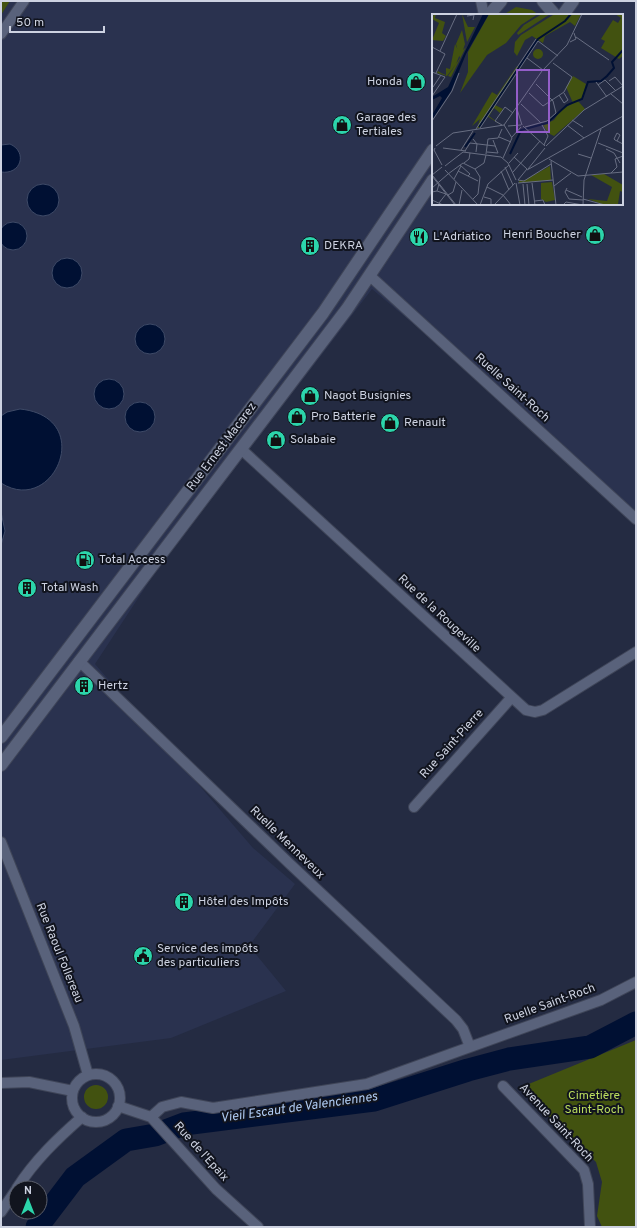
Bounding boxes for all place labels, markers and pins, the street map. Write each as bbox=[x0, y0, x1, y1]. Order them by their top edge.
shop icon: Honda bbox=[405, 71, 427, 93]
place label: Honda bbox=[367, 74, 402, 90]
place label: Garage des Tertiales bbox=[356, 110, 416, 140]
shop icon: Garage des Tertiales bbox=[331, 114, 353, 136]
shop icon: Henri Boucher bbox=[584, 224, 606, 246]
restaurant icon: L'Adriatico bbox=[408, 226, 430, 248]
place label: Henri Boucher bbox=[503, 227, 581, 243]
place label: L'Adriatico bbox=[433, 229, 491, 245]
building icon: DEKRA bbox=[299, 235, 321, 257]
place label: DEKRA bbox=[324, 238, 363, 254]
shop icon: Nagot Busignies bbox=[299, 385, 321, 407]
place label: Nagot Busignies bbox=[324, 388, 411, 404]
shop icon: Pro Batterie bbox=[286, 406, 308, 428]
place label: Pro Batterie bbox=[311, 409, 376, 425]
shop icon: Renault bbox=[379, 412, 401, 434]
place label: Renault bbox=[404, 415, 446, 431]
shop icon: Solabaie bbox=[265, 429, 287, 451]
place label: Solabaie bbox=[290, 432, 336, 448]
fuel station icon: Total Access bbox=[74, 549, 96, 571]
place label: Total Access bbox=[99, 552, 166, 568]
building icon: Total Wash bbox=[16, 577, 38, 599]
place label: Total Wash bbox=[41, 580, 98, 596]
building icon: Hertz bbox=[73, 675, 95, 697]
place label: Hertz bbox=[98, 678, 128, 694]
building icon: Hôtel des Impôts bbox=[173, 891, 195, 913]
place label: Hôtel des Impôts bbox=[198, 894, 289, 910]
place label: Service des impôts des particuliers bbox=[157, 941, 258, 971]
public building icon: Service des impôts des particuliers bbox=[132, 945, 154, 967]

